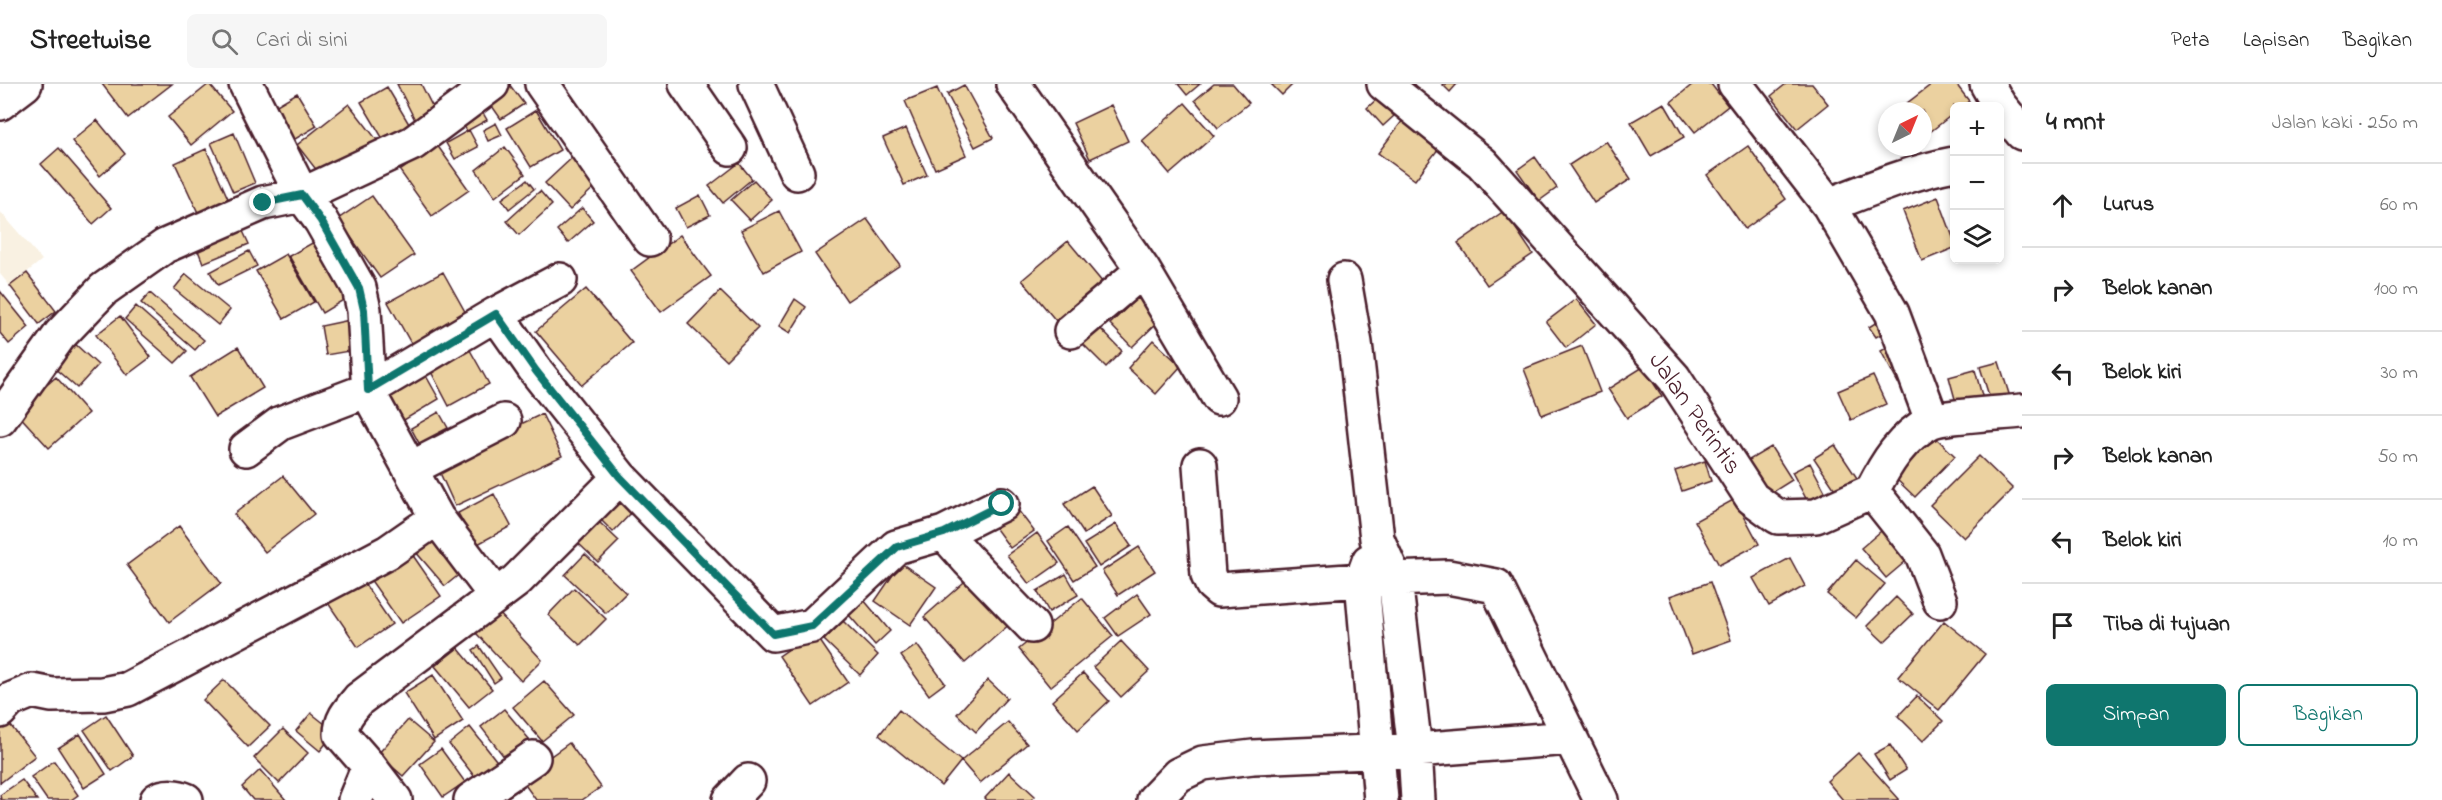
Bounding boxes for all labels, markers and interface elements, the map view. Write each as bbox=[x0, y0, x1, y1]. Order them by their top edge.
search box bbox=[187, 14, 607, 68]
text: Streetwise bbox=[30, 21, 151, 62]
icon: search bbox=[208, 25, 241, 58]
text: Cari di sini bbox=[256, 25, 348, 57]
text: Peta bbox=[2171, 26, 2210, 56]
text: Lapisan bbox=[2243, 26, 2309, 56]
text: Bagikan bbox=[2342, 26, 2412, 56]
north arrow bbox=[1878, 102, 1932, 156]
map controls bbox=[1950, 102, 2004, 264]
button: + bbox=[1950, 102, 2004, 156]
text: 4 mnt bbox=[2046, 104, 2105, 142]
text: Jalan kaki · 250 m bbox=[2272, 109, 2418, 138]
button: − bbox=[1950, 156, 2004, 210]
route end bbox=[249, 189, 275, 215]
icon: ahead bbox=[2046, 189, 2079, 222]
text: Lurus bbox=[2103, 189, 2154, 221]
text: 60 m bbox=[2380, 191, 2418, 220]
button: layers bbox=[1950, 210, 2004, 264]
icon: right bbox=[2046, 273, 2079, 306]
text: Belok kanan bbox=[2103, 273, 2212, 305]
text: 100 m bbox=[2374, 275, 2418, 304]
street label: Jalan Perintis bbox=[1638, 345, 1750, 483]
icon: left bbox=[2046, 357, 2079, 390]
text: Belok kiri bbox=[2103, 357, 2182, 389]
text: 30 m bbox=[2381, 359, 2418, 388]
icon: right bbox=[2046, 441, 2079, 474]
text: Belok kanan bbox=[2103, 441, 2212, 473]
text: 50 m bbox=[2377, 443, 2418, 472]
route start bbox=[988, 490, 1014, 516]
icon: left bbox=[2046, 525, 2079, 558]
text: Belok kiri bbox=[2103, 525, 2182, 557]
text: 10 m bbox=[2382, 527, 2418, 556]
icon: arrive bbox=[2046, 609, 2079, 642]
text: Tiba di tujuan bbox=[2103, 609, 2230, 641]
button: Simpan bbox=[2046, 684, 2226, 746]
button: Bagikan bbox=[2238, 684, 2418, 746]

